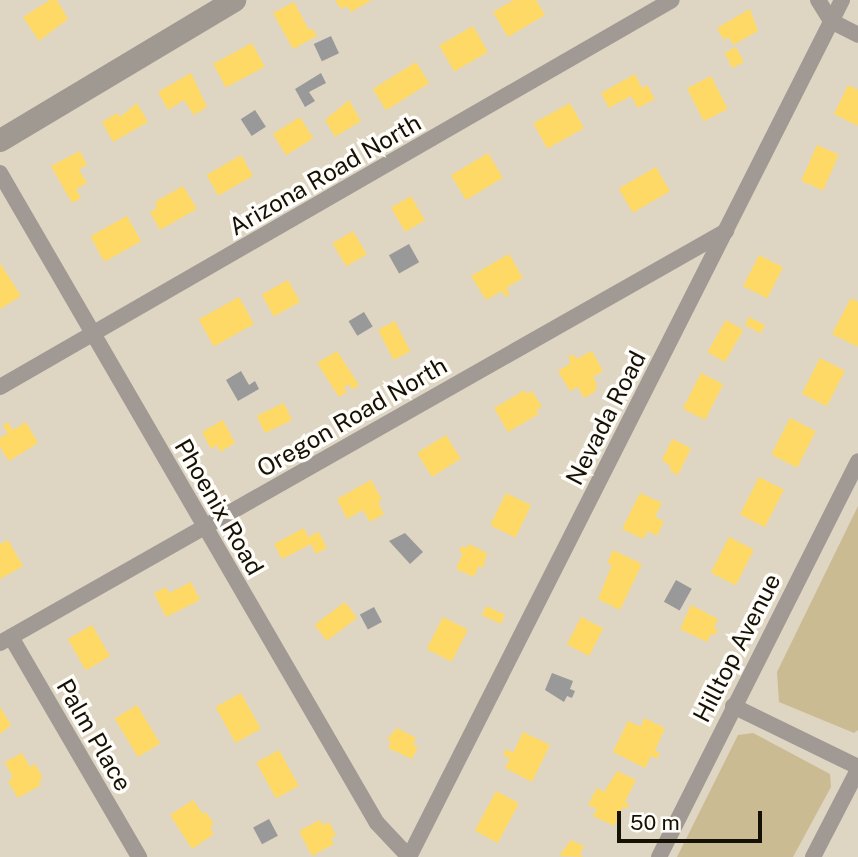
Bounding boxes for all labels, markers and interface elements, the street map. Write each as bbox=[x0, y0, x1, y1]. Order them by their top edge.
street label: Arizona Road North bbox=[224, 108, 426, 242]
street label: Nevada Road bbox=[560, 346, 652, 490]
street label: Oregon Road North bbox=[252, 351, 452, 483]
street label: Phoenix Road bbox=[168, 434, 270, 580]
street label: Hilltop Avenue bbox=[687, 569, 787, 727]
street label: Palm Place bbox=[50, 674, 138, 796]
scale bar bbox=[620, 798, 765, 842]
text: 50 m bbox=[630, 810, 680, 835]

